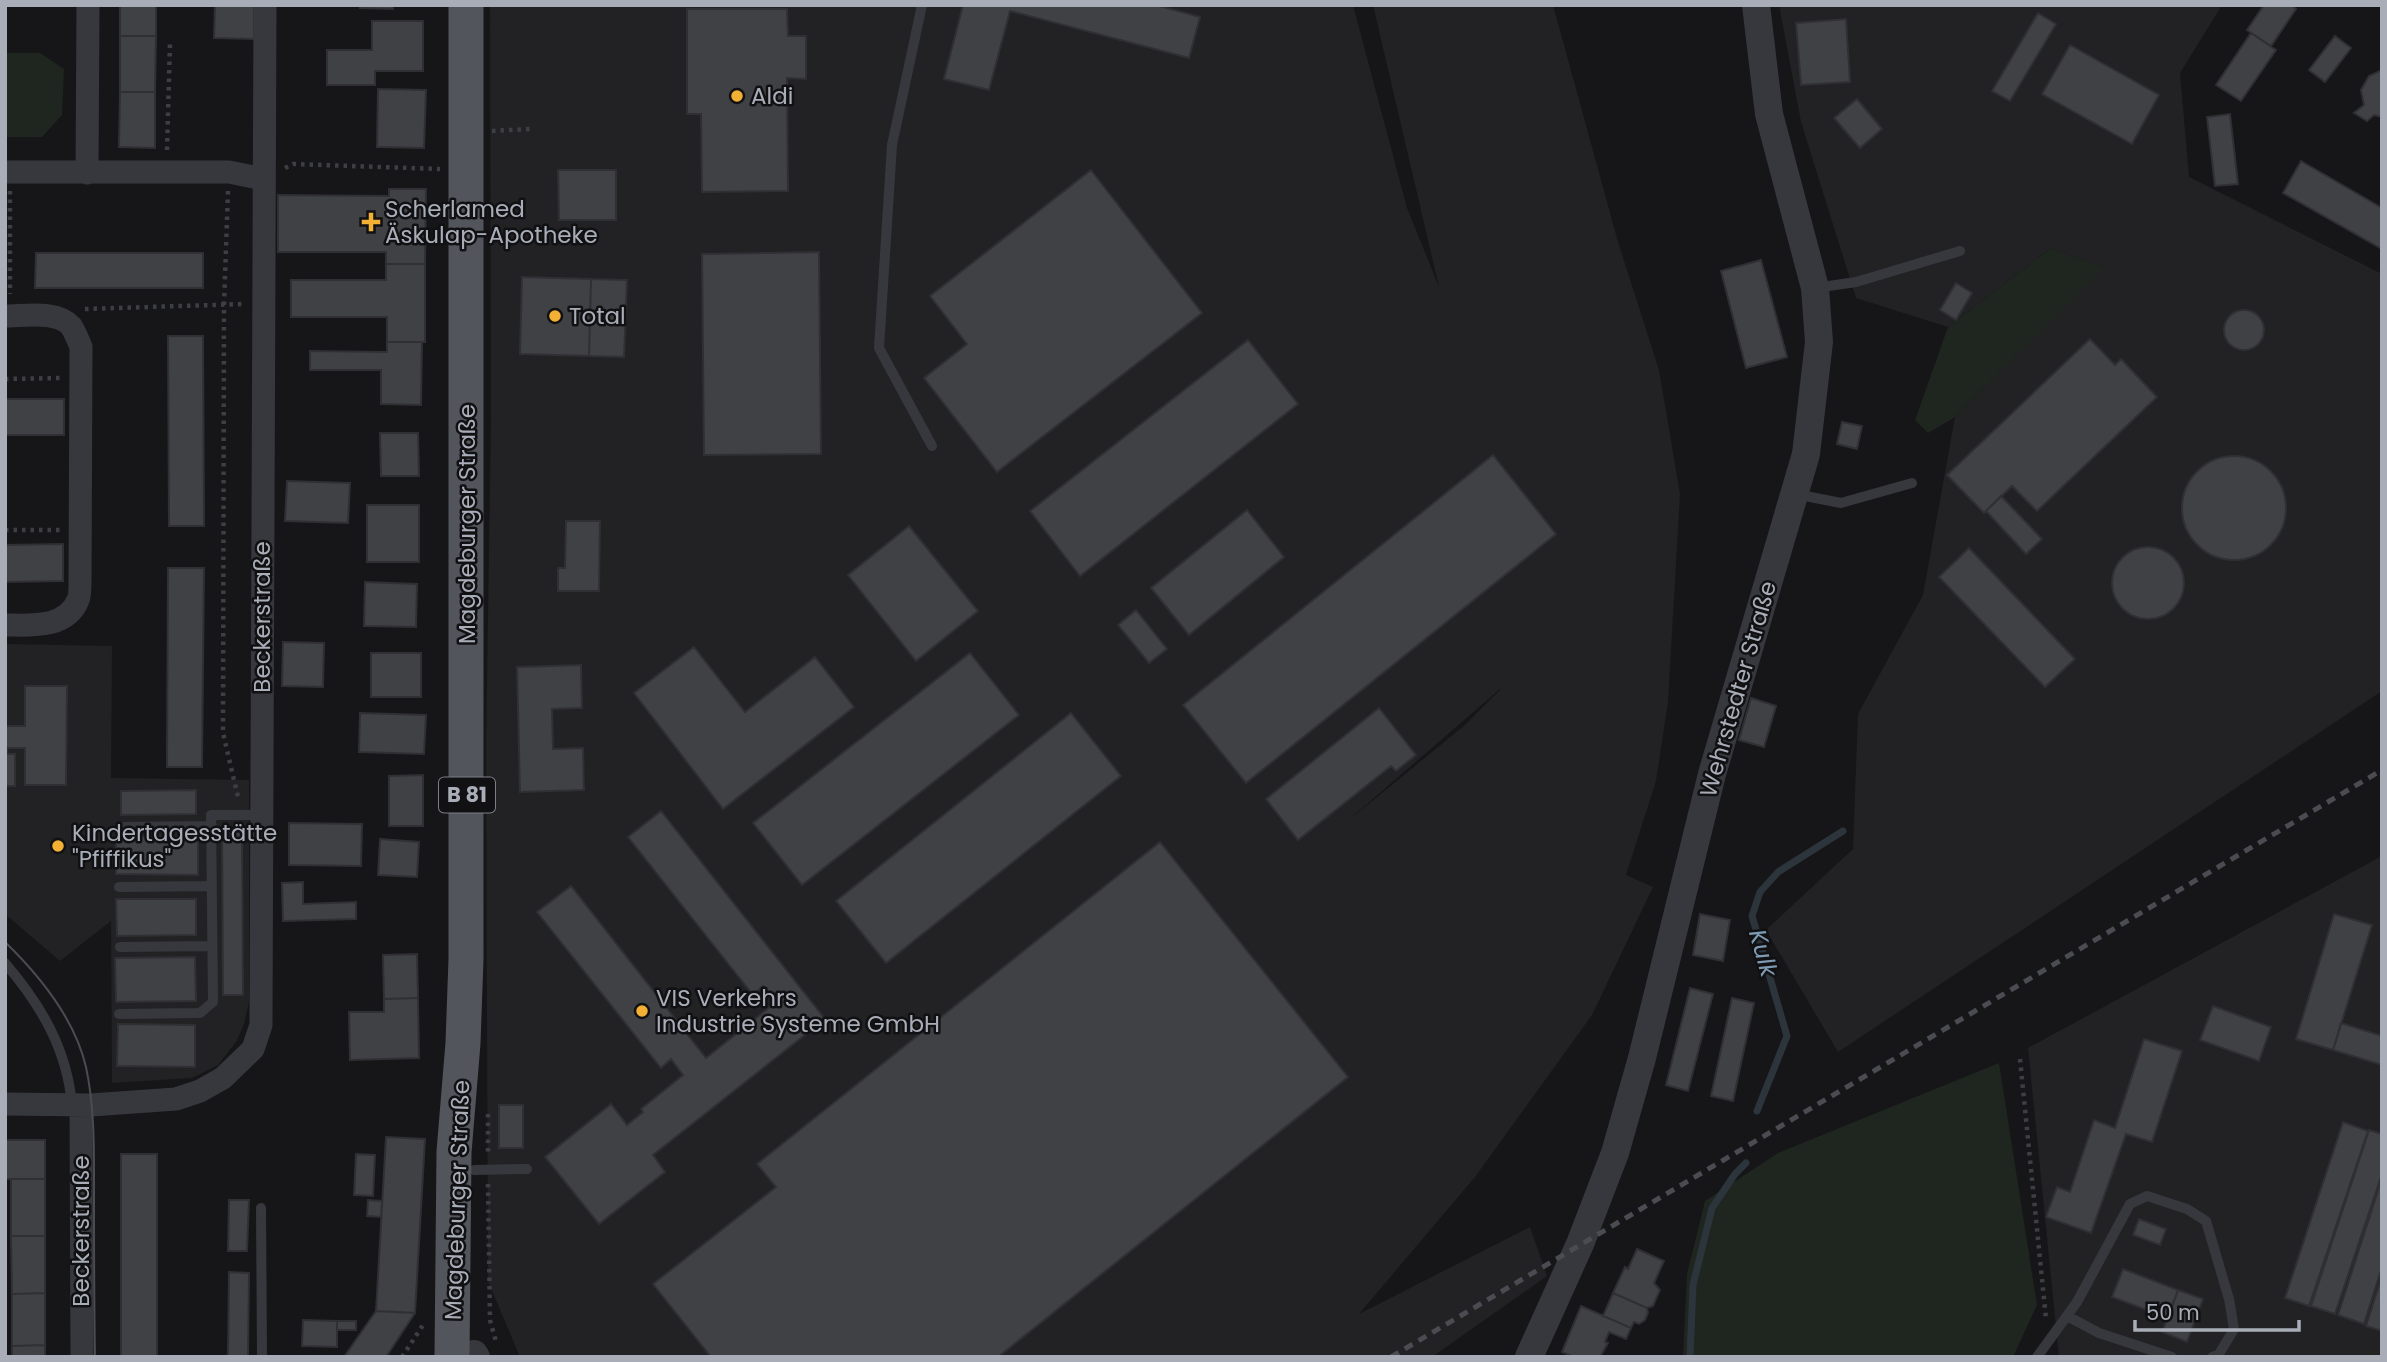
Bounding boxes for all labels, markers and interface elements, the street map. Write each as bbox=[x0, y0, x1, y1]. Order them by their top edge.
place label: Aldi bbox=[751, 80, 793, 112]
marker: Aldi bbox=[729, 88, 745, 104]
place label: Scherlamed Äskulap-Apotheke bbox=[385, 193, 598, 251]
marker: Scherlamed Äskulap-Apotheke bbox=[363, 214, 379, 230]
place label: Total bbox=[569, 300, 626, 332]
marker: Total bbox=[547, 308, 563, 324]
street label: Magdeburger Straße bbox=[451, 404, 483, 644]
street label: Beckerstraße bbox=[246, 541, 278, 693]
street label: Wehrstedter Straße bbox=[1692, 577, 1784, 801]
road number: B 81 bbox=[439, 778, 495, 812]
place label: Kindertagesstätte "Pfiffikus" bbox=[72, 817, 277, 875]
marker: Kindertagesstätte "Pfiffikus" bbox=[50, 838, 66, 854]
water label: Kulk bbox=[1741, 925, 1786, 982]
place label: VIS Verkehrs Industrie Systeme GmbH bbox=[656, 982, 940, 1040]
marker: VIS Verkehrs Industrie Systeme GmbH bbox=[634, 1003, 650, 1019]
street label: Magdeburger Straße bbox=[437, 1080, 477, 1320]
street label: Beckerstraße bbox=[65, 1155, 97, 1307]
scale bar bbox=[2135, 1288, 2300, 1332]
text: 50 m bbox=[2146, 1298, 2200, 1327]

